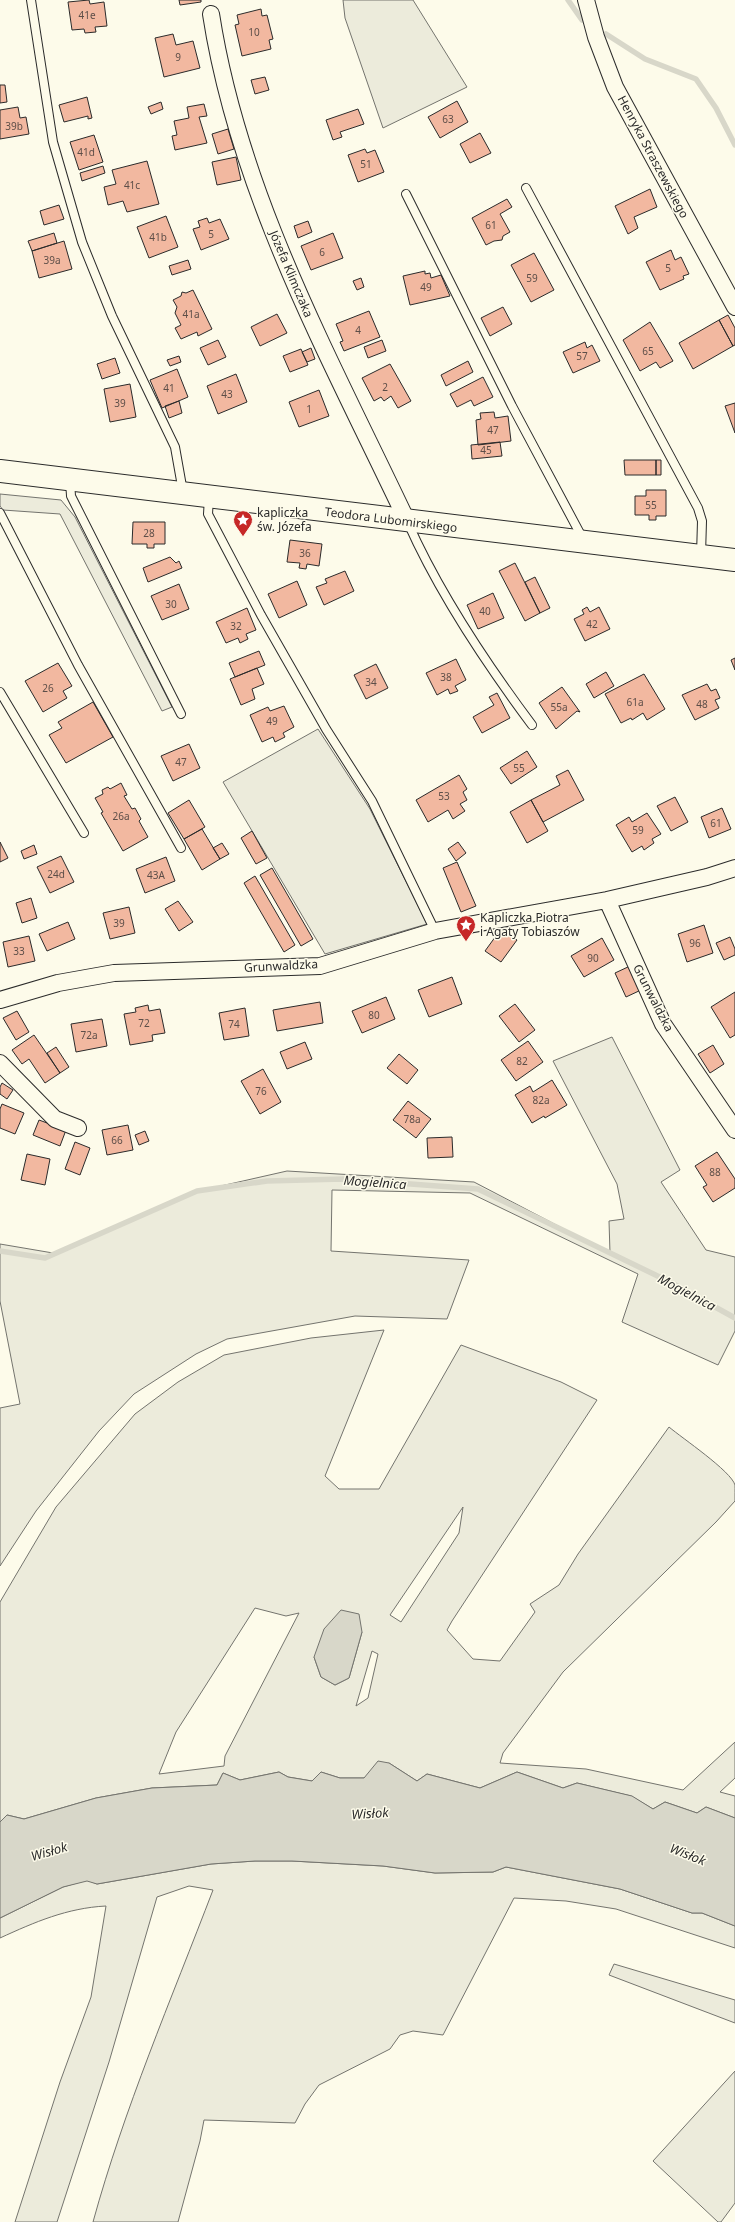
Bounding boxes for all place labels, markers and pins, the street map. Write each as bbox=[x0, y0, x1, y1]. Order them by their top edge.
place label: kapliczka św. Józefa bbox=[257, 504, 312, 535]
place icon: kapliczka św. Józefa bbox=[232, 509, 254, 537]
place label: Kapliczka Piotra i Agaty Tobiaszów bbox=[480, 909, 580, 940]
place icon: Kapliczka Piotra i Agaty Tobiaszów bbox=[455, 914, 477, 942]

